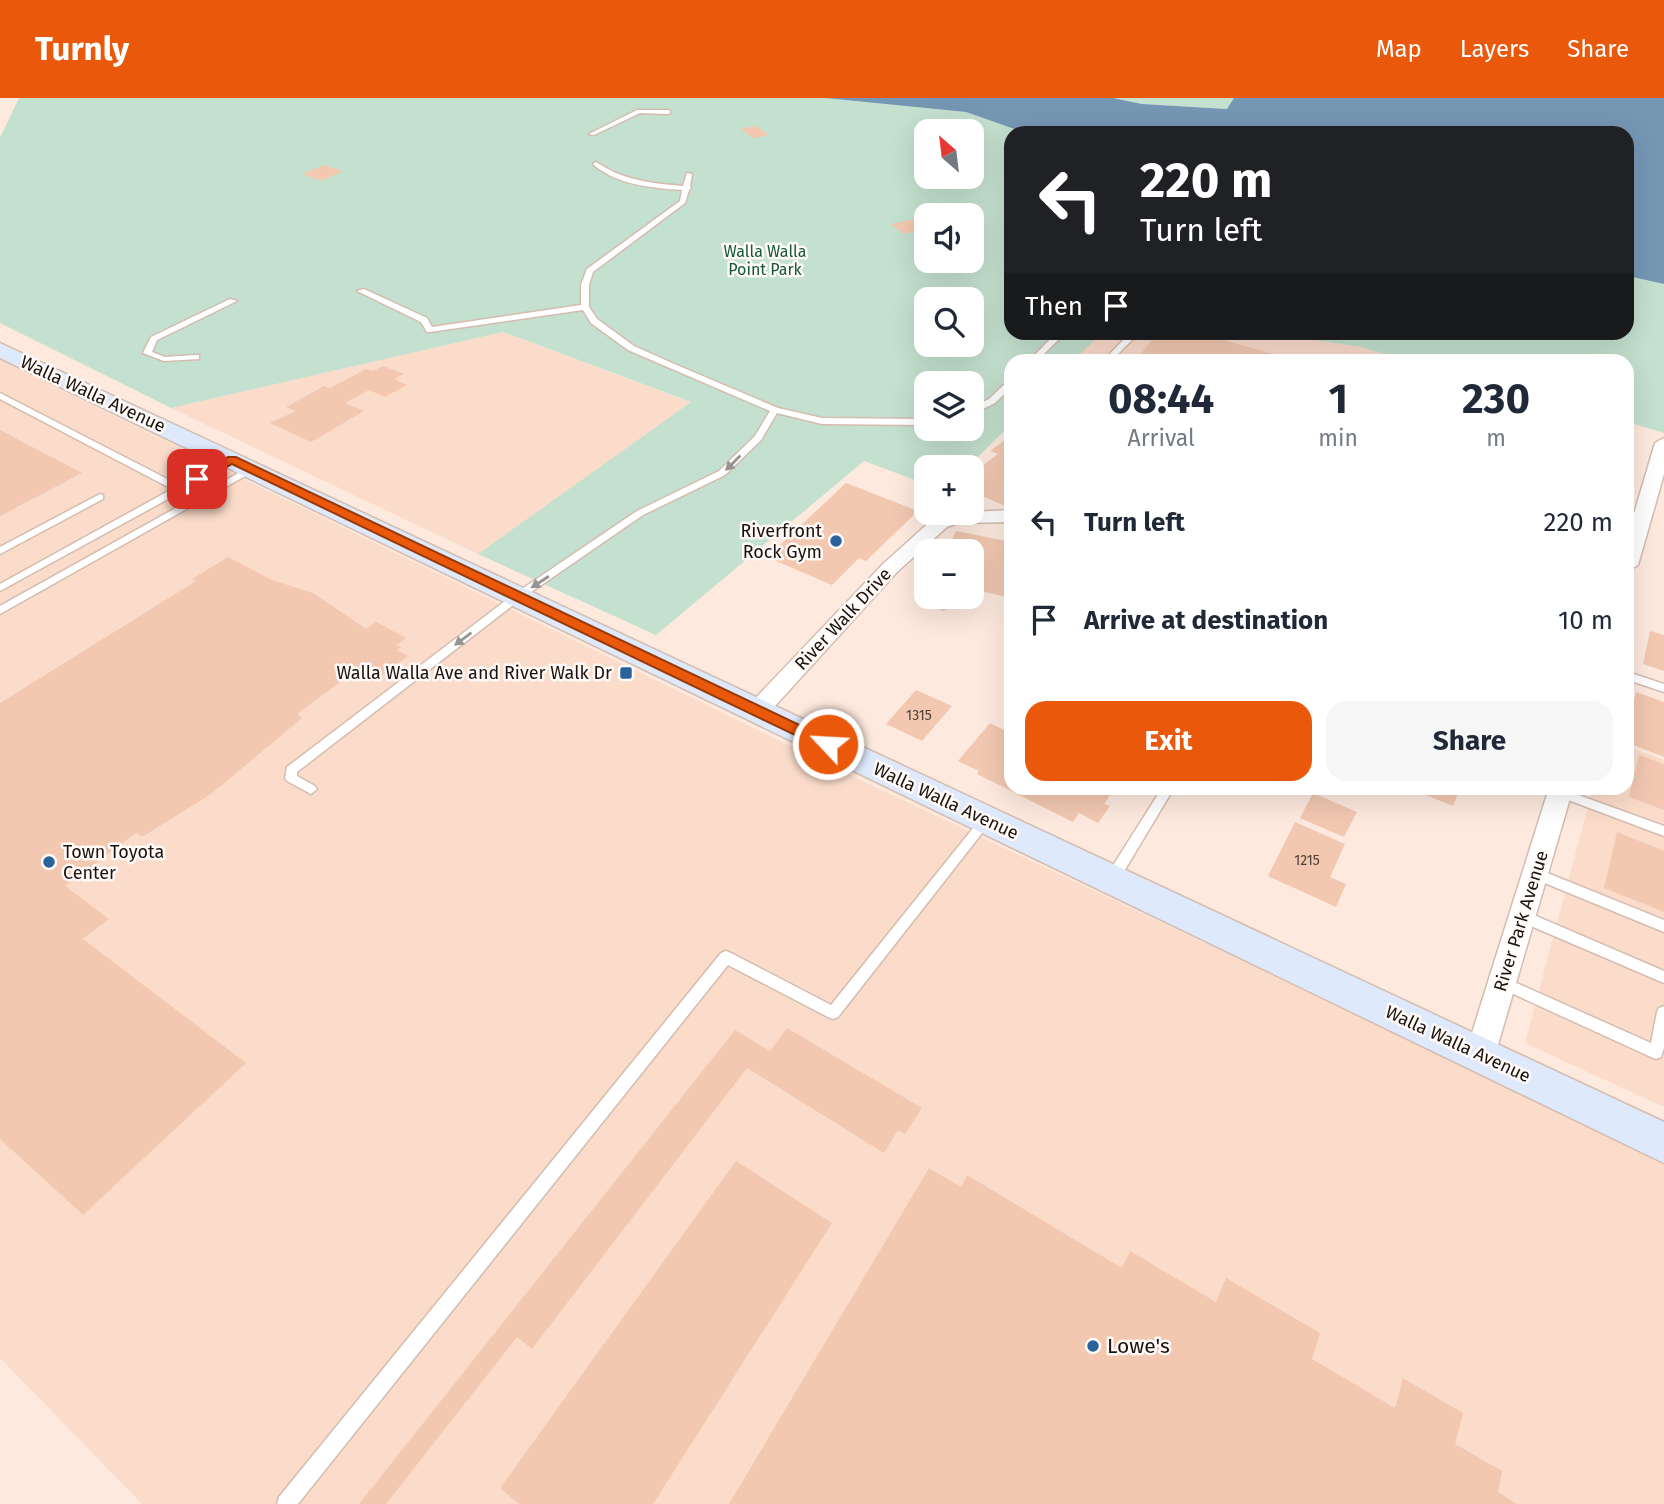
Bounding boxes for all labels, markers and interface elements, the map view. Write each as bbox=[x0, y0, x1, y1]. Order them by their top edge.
text: Turnly bbox=[35, 29, 129, 69]
text: Map bbox=[1376, 35, 1422, 63]
text: Layers bbox=[1460, 35, 1529, 63]
text: Share bbox=[1567, 35, 1629, 63]
north arrow bbox=[914, 119, 984, 189]
map controls bbox=[914, 119, 984, 609]
text: 220 m bbox=[1140, 151, 1272, 210]
icon: left bbox=[1025, 154, 1116, 245]
button: sound bbox=[914, 203, 984, 273]
text: Turn left bbox=[1140, 211, 1262, 249]
park label: Walla Walla Point Park bbox=[724, 242, 806, 279]
button: search bbox=[914, 287, 984, 357]
icon: arrive bbox=[1097, 287, 1135, 325]
text: Then bbox=[1025, 291, 1083, 322]
street label: Walla Walla Avenue bbox=[17, 351, 169, 437]
button: layers bbox=[914, 371, 984, 441]
text: 08:44 bbox=[1108, 374, 1214, 424]
text: 1 bbox=[1328, 374, 1348, 424]
text: 230 bbox=[1462, 374, 1530, 424]
text: Arrival bbox=[1127, 424, 1195, 452]
text: min bbox=[1318, 424, 1358, 452]
text: m bbox=[1486, 424, 1506, 452]
pin bbox=[167, 449, 227, 509]
one-way arrow bbox=[724, 454, 741, 471]
button: + bbox=[914, 455, 984, 525]
icon: arrive bbox=[178, 460, 216, 498]
icon: left bbox=[1025, 503, 1063, 541]
text: Turn left bbox=[1084, 507, 1185, 538]
text: 220 m bbox=[1544, 507, 1613, 538]
place label: Riverfront Rock Gym bbox=[740, 520, 822, 563]
marker: Riverfront Rock Gym bbox=[828, 533, 844, 549]
button: − bbox=[914, 539, 984, 609]
street label: River Walk Drive bbox=[790, 563, 896, 675]
one-way arrow bbox=[531, 575, 549, 589]
icon: arrive bbox=[1025, 601, 1063, 639]
text: Arrive at destination bbox=[1084, 605, 1328, 636]
text: 10 m bbox=[1558, 605, 1613, 636]
one-way arrow bbox=[454, 631, 472, 646]
place label: Walla Walla Ave and River Walk Dr bbox=[337, 662, 612, 684]
marker: Walla Walla Ave and River Walk Dr bbox=[618, 665, 634, 681]
button: Exit bbox=[1025, 701, 1312, 781]
button: Share bbox=[1326, 701, 1613, 781]
position arrow bbox=[791, 707, 865, 781]
house number: 1315 bbox=[906, 707, 932, 724]
street label: Walla Walla Avenue bbox=[870, 758, 1022, 844]
place label: Town Toyota Center bbox=[63, 841, 164, 884]
street label: River Park Avenue bbox=[1489, 848, 1553, 994]
house number: 1215 bbox=[1294, 852, 1320, 869]
marker: Town Toyota Center bbox=[41, 854, 57, 870]
street label: Walla Walla Avenue bbox=[1382, 1001, 1534, 1087]
place label: Lowe's bbox=[1107, 1333, 1170, 1359]
marker: Lowe's bbox=[1085, 1338, 1101, 1354]

